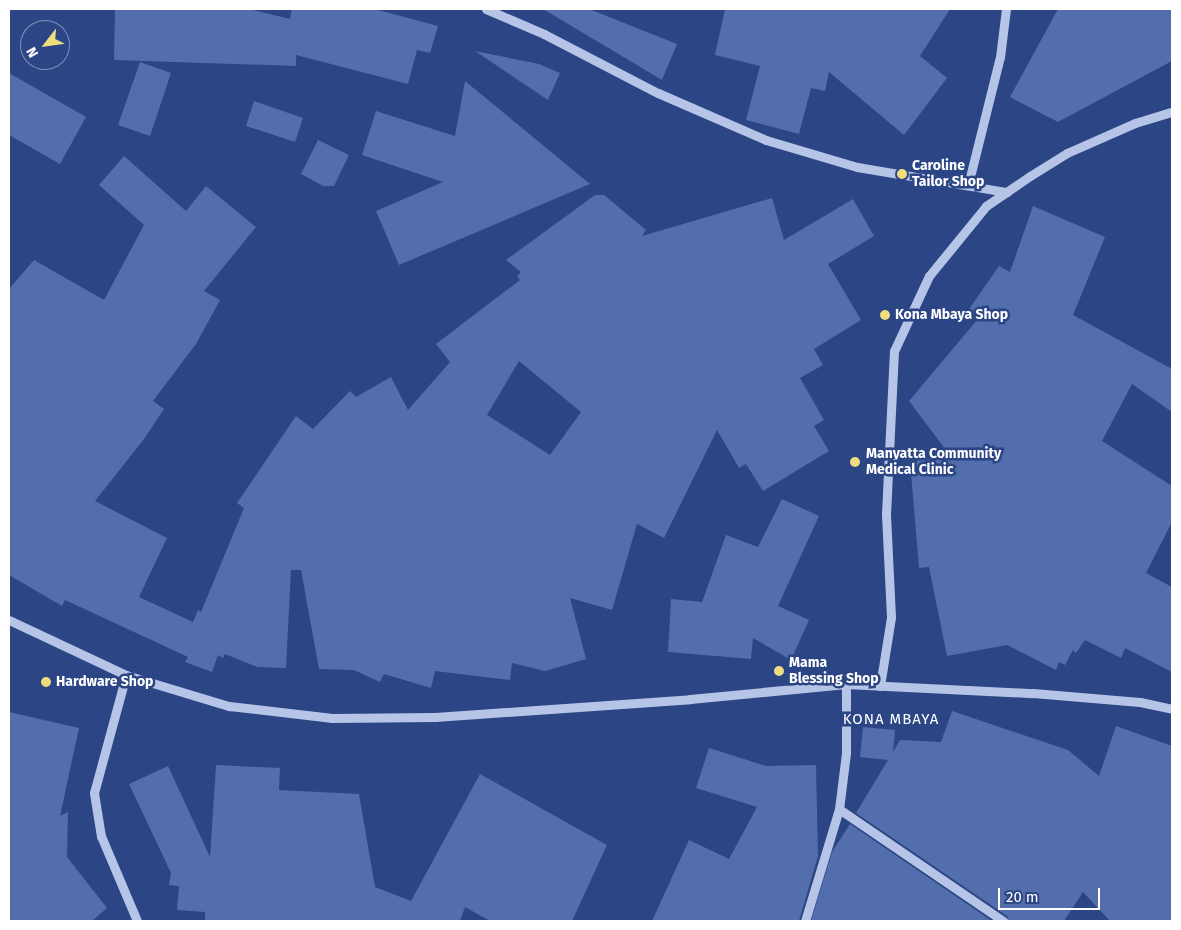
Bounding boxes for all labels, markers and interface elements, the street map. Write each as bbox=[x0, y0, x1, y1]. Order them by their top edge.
north arrow bbox=[20, 20, 70, 70]
text: N bbox=[23, 44, 42, 61]
place label: Caroline Tailor Shop bbox=[912, 158, 984, 190]
marker: Caroline Tailor Shop bbox=[896, 168, 908, 180]
place label: Kona Mbaya Shop bbox=[895, 307, 1008, 323]
marker: Kona Mbaya Shop bbox=[879, 309, 891, 321]
place label: Manyatta Community Medical Clinic bbox=[866, 446, 1001, 478]
marker: Manyatta Community Medical Clinic bbox=[848, 455, 862, 469]
place label: Mama Blessing Shop bbox=[789, 655, 879, 688]
marker: Mama Blessing Shop bbox=[773, 665, 785, 677]
place label: Hardware Shop bbox=[56, 674, 153, 690]
marker: Hardware Shop bbox=[40, 676, 52, 688]
district label: KONA MBAYA bbox=[841, 711, 941, 729]
scale bar bbox=[1001, 878, 1104, 910]
text: 20 m bbox=[1006, 888, 1039, 906]

